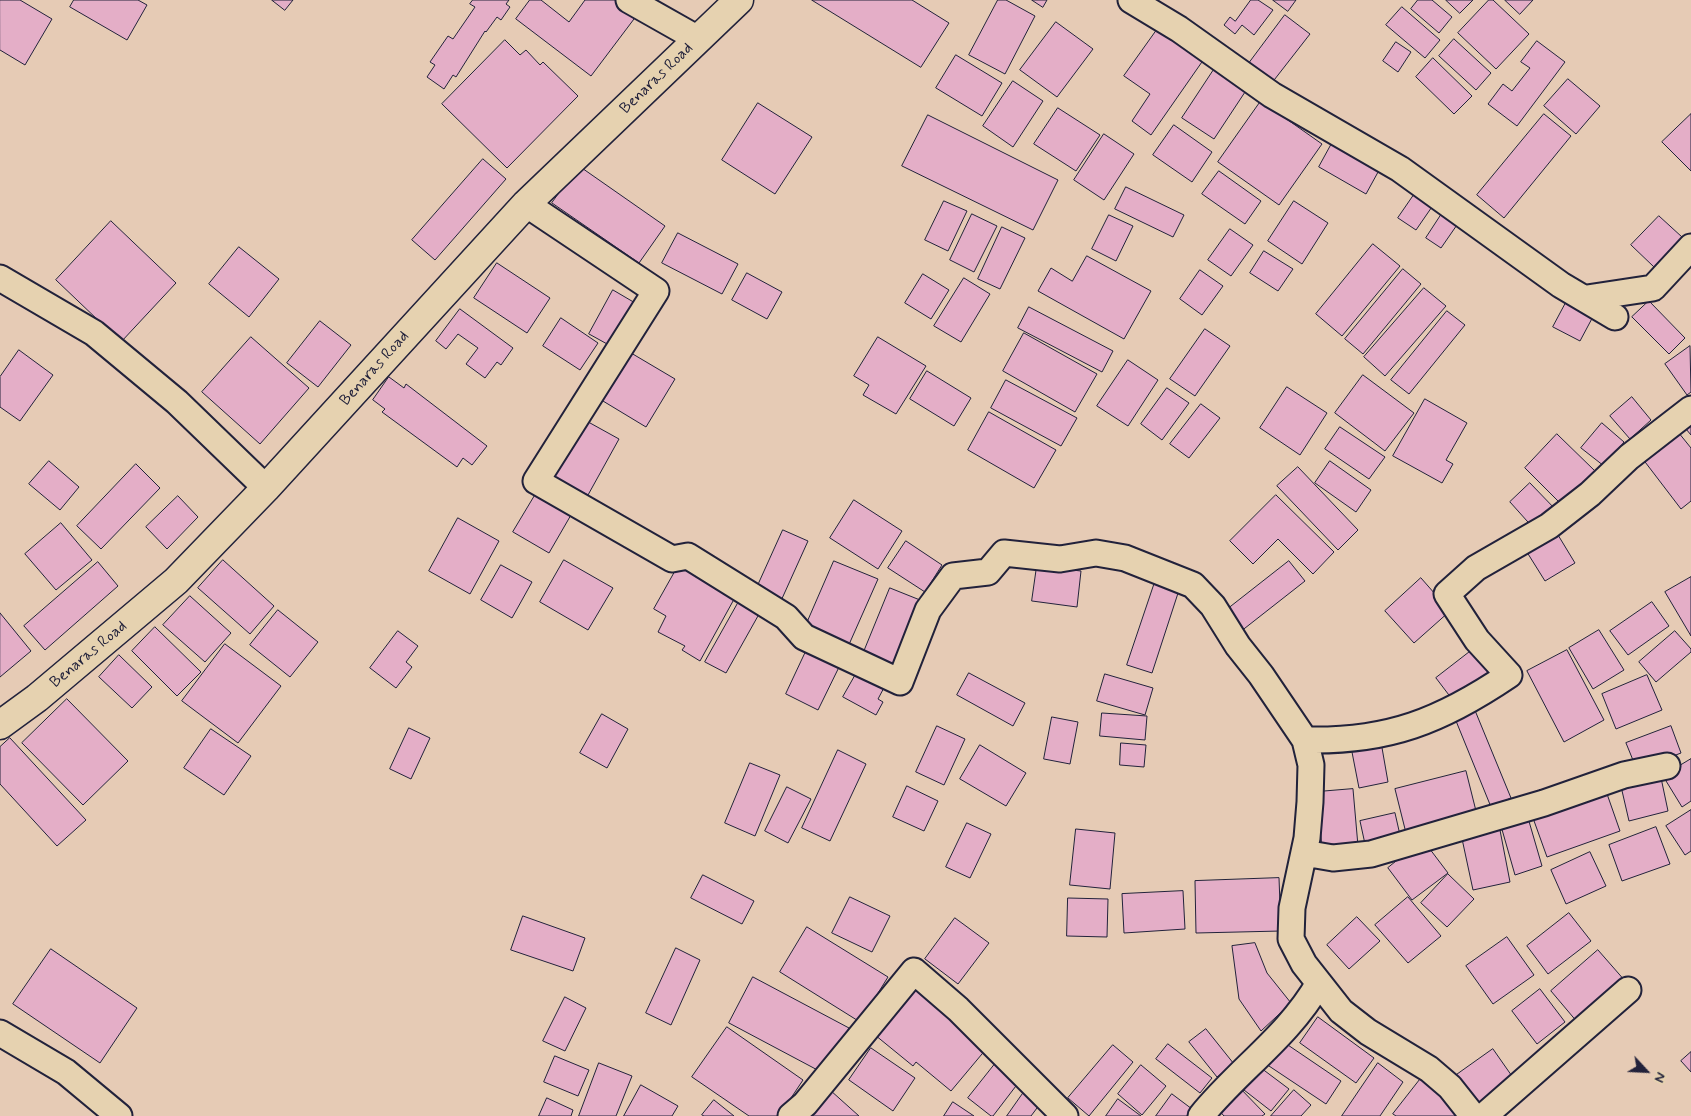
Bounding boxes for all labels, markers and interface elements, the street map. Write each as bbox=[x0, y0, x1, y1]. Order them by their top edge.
street label: Benaras Road bbox=[616, 39, 698, 119]
street label: Benaras Road bbox=[336, 328, 414, 410]
street label: Benaras Road bbox=[47, 617, 131, 693]
north arrow bbox=[1621, 1046, 1671, 1096]
text: N bbox=[1649, 1069, 1670, 1085]

